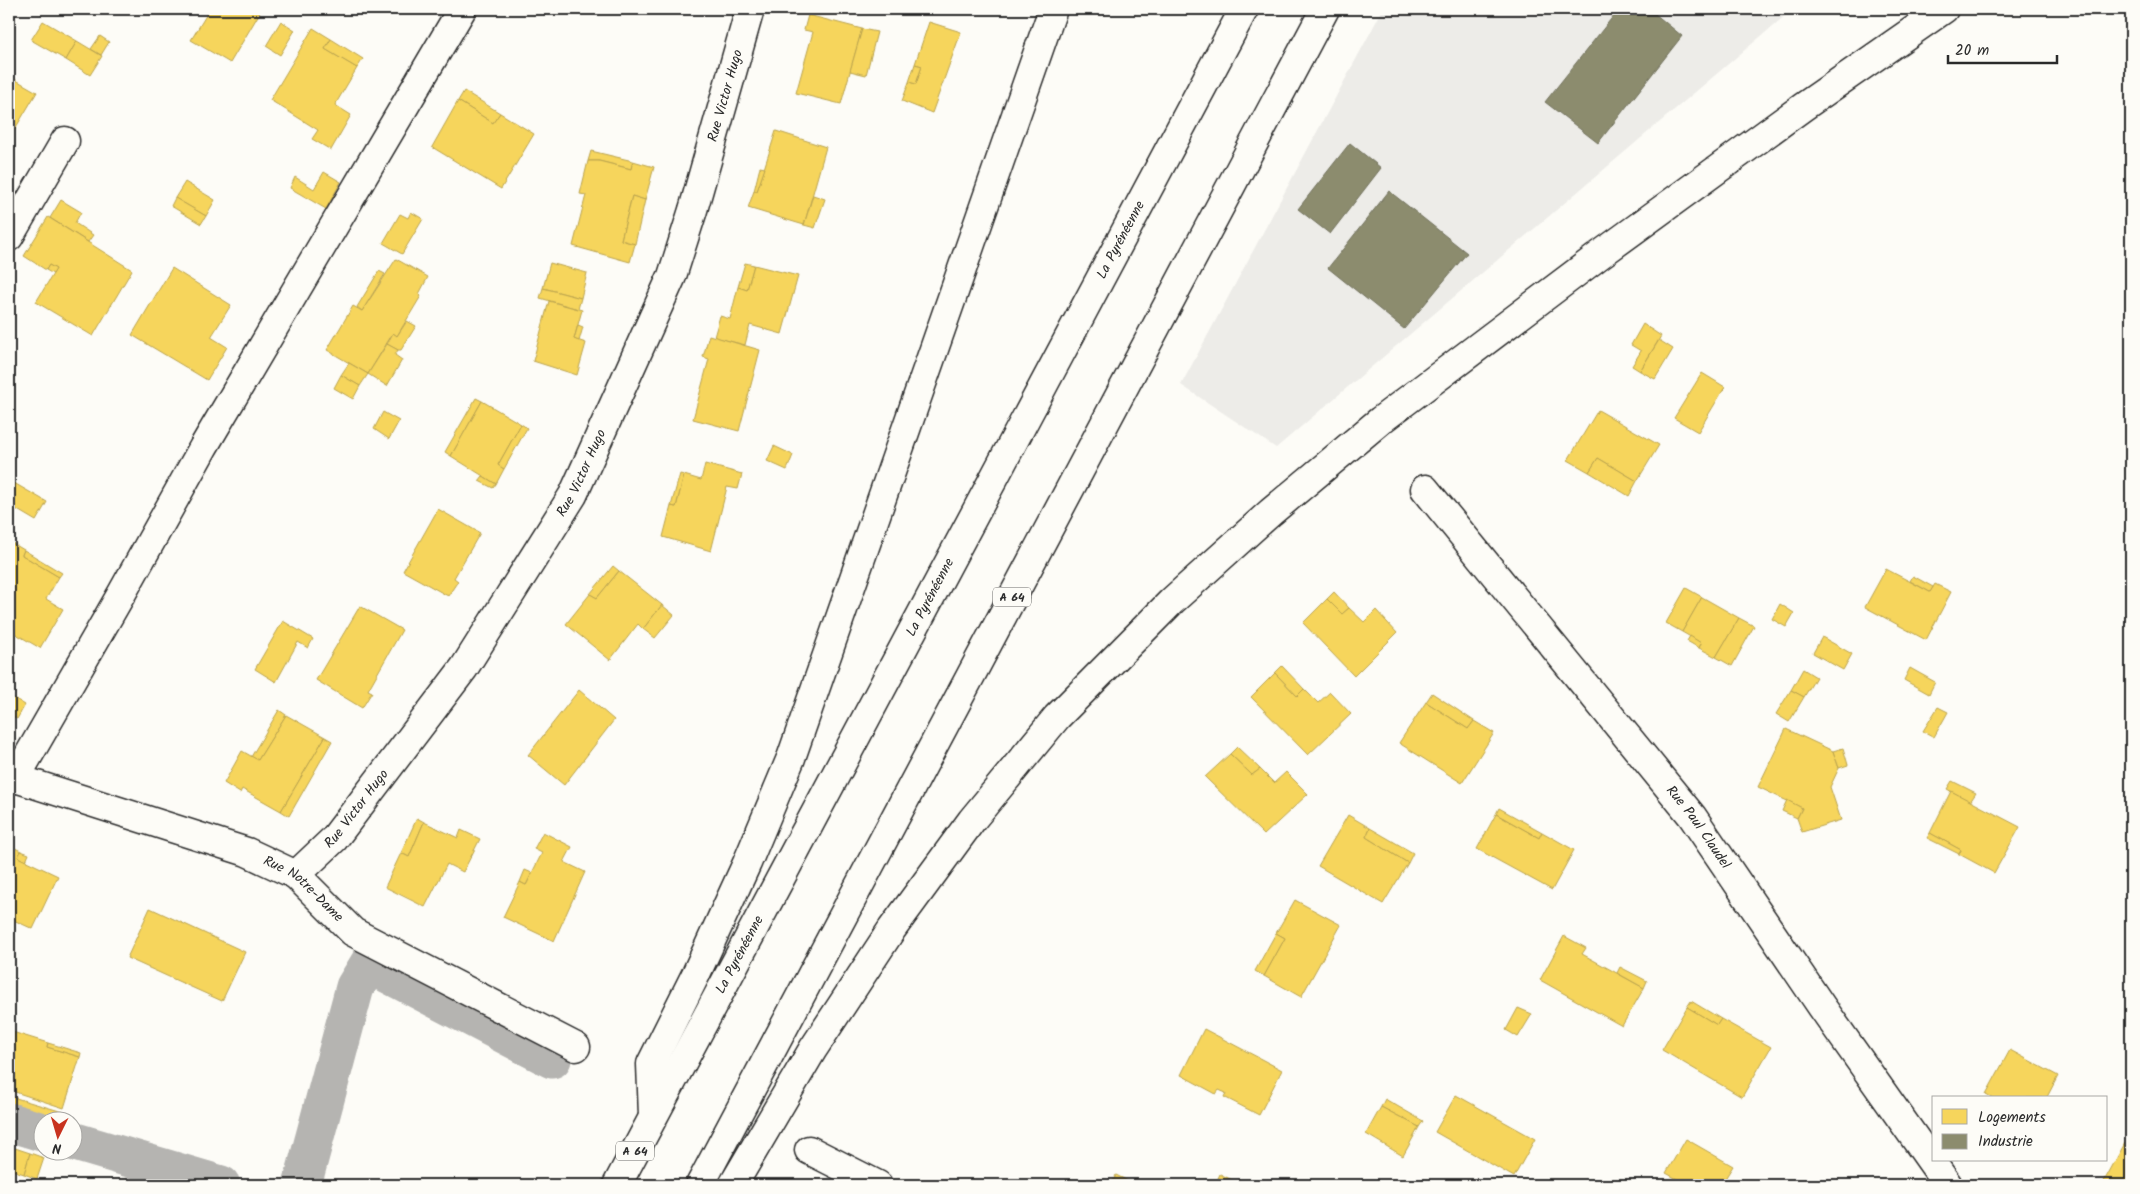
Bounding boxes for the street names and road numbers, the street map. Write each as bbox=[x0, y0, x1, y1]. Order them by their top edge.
street label: Rue Victor Hugo bbox=[702, 47, 749, 144]
street label: La Pyrénéenne bbox=[1091, 196, 1151, 283]
street label: Rue Victor Hugo bbox=[551, 426, 612, 521]
street label: La Pyrénéenne bbox=[900, 554, 961, 640]
road number: A 64 bbox=[993, 588, 1031, 606]
street label: Rue Victor Hugo bbox=[319, 765, 394, 854]
street label: Rue Paul Claudel bbox=[1660, 781, 1736, 874]
street label: Rue Notre-Dame bbox=[259, 850, 349, 928]
street label: La Pyrénéenne bbox=[710, 911, 770, 998]
road number: A 64 bbox=[616, 1142, 654, 1160]

